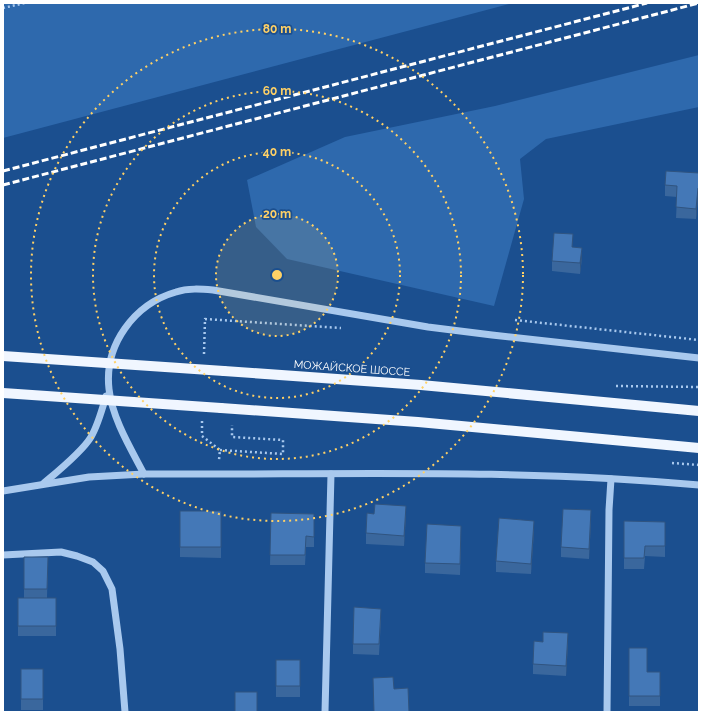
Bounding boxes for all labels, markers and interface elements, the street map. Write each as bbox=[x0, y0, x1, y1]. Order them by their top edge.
text: 80 m bbox=[263, 22, 291, 36]
text: 60 m bbox=[263, 84, 291, 98]
text: 40 m bbox=[263, 145, 291, 159]
text: 20 m bbox=[263, 207, 291, 221]
centre of rings bbox=[270, 268, 284, 282]
street label: МОЖАЙСКОЕ ШОССЕ bbox=[293, 358, 411, 379]

